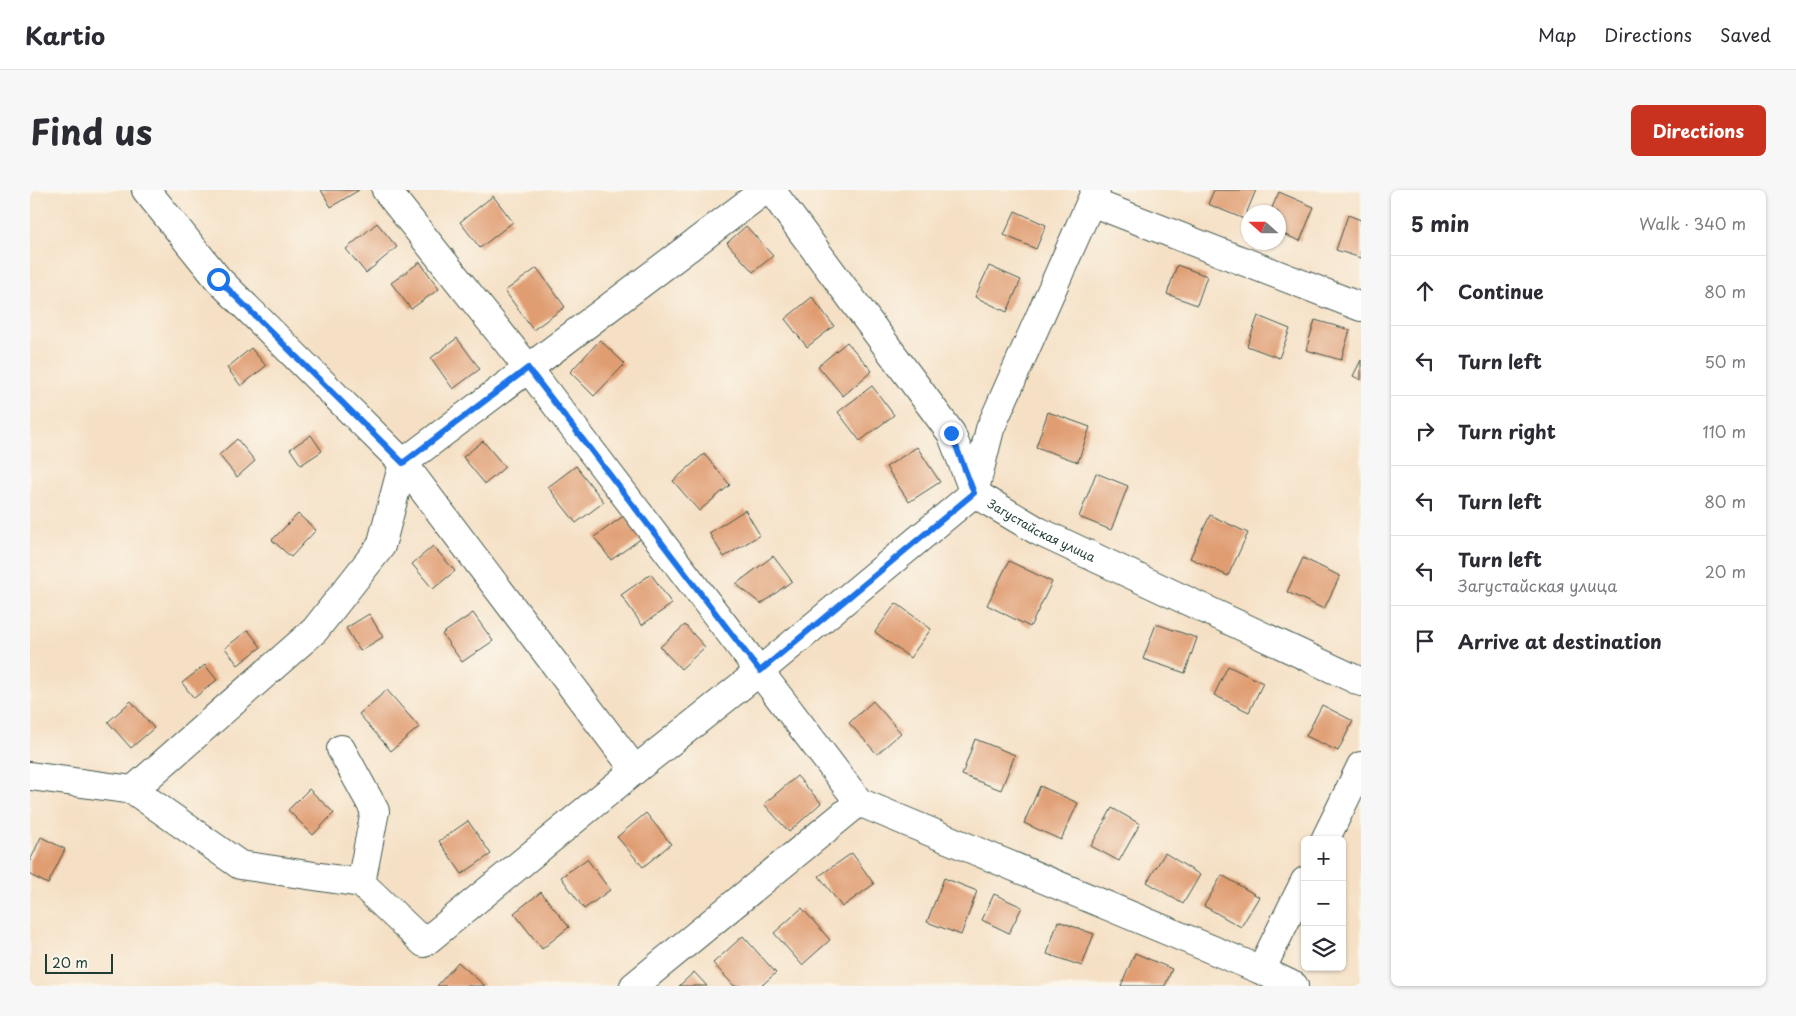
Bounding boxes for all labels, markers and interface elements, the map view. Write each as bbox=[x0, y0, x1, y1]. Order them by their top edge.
text: Kartio bbox=[25, 17, 105, 53]
text: Map bbox=[1538, 21, 1576, 48]
text: Directions bbox=[1604, 21, 1692, 48]
text: Saved bbox=[1720, 21, 1771, 48]
text: Find us bbox=[30, 104, 152, 157]
button: Directions bbox=[1631, 105, 1766, 156]
north arrow bbox=[1241, 205, 1286, 250]
text: 5 min bbox=[1411, 207, 1469, 239]
text: Walk · 340 m bbox=[1639, 211, 1746, 235]
route start bbox=[207, 268, 230, 291]
icon: ahead bbox=[1411, 277, 1439, 305]
text: Continue bbox=[1458, 277, 1544, 305]
text: 80 m bbox=[1704, 279, 1746, 303]
icon: left bbox=[1411, 347, 1439, 375]
text: Turn left bbox=[1458, 347, 1542, 375]
text: 50 m bbox=[1705, 349, 1746, 373]
icon: right bbox=[1411, 417, 1439, 445]
text: Turn right bbox=[1458, 417, 1556, 445]
text: 110 m bbox=[1703, 419, 1746, 443]
route end bbox=[940, 422, 963, 445]
icon: left bbox=[1411, 487, 1439, 515]
text: Turn left bbox=[1458, 487, 1542, 515]
text: 80 m bbox=[1704, 489, 1746, 513]
street label: Загустайская улица bbox=[984, 494, 1099, 566]
text: Turn left bbox=[1458, 545, 1542, 573]
icon: left bbox=[1411, 557, 1439, 585]
text: 20 m bbox=[1705, 559, 1746, 583]
text: Загустайская улица bbox=[1458, 573, 1617, 597]
icon: arrive bbox=[1411, 627, 1439, 655]
text: Arrive at destination bbox=[1458, 627, 1662, 655]
map controls bbox=[1301, 836, 1346, 971]
button: + bbox=[1301, 836, 1346, 881]
button: − bbox=[1301, 881, 1346, 926]
button: layers bbox=[1301, 926, 1346, 971]
scale bar bbox=[45, 951, 112, 974]
text: 20 m bbox=[52, 952, 88, 973]

